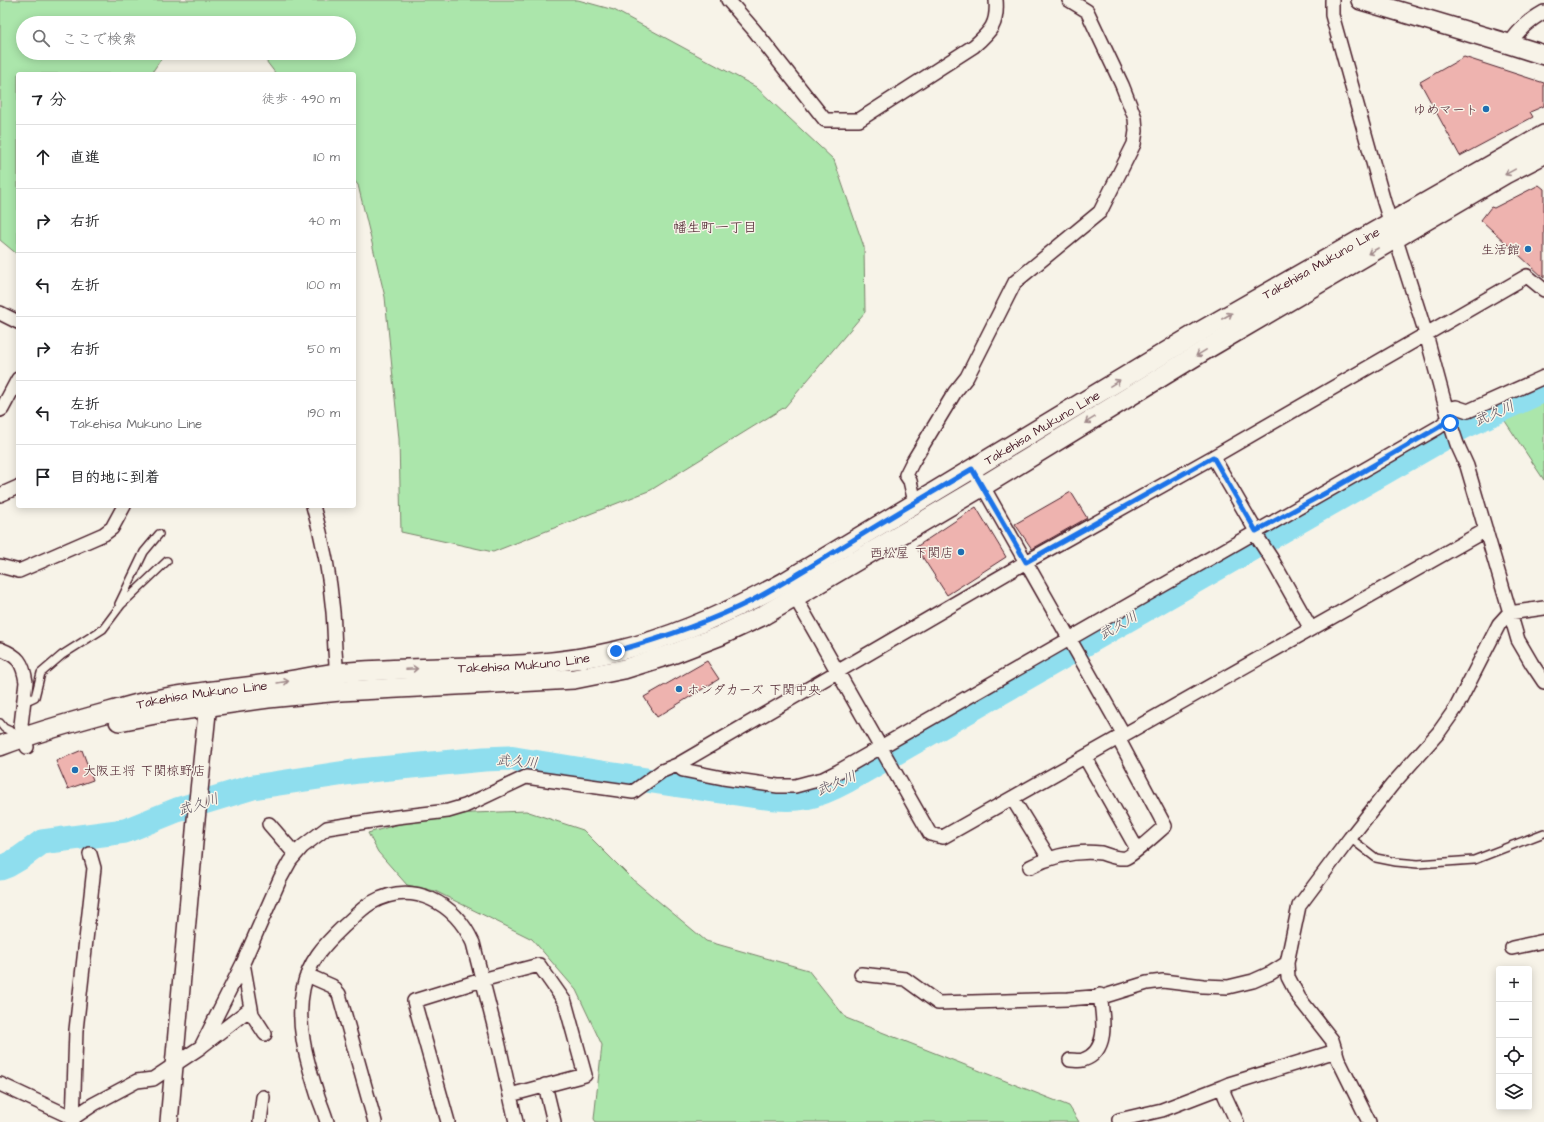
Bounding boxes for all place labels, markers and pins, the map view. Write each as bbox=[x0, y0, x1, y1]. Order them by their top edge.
place label: ゆめマート bbox=[1413, 101, 1478, 119]
marker: ゆめマート bbox=[1481, 104, 1491, 114]
place label: 生活館 bbox=[1481, 241, 1520, 259]
marker: 生活館 bbox=[1523, 244, 1533, 254]
place label: 西松屋 下関店 bbox=[870, 544, 953, 562]
marker: 西松屋 下関店 bbox=[956, 547, 966, 557]
place label: ホンダカーズ 下関中央 bbox=[687, 681, 821, 699]
marker: ホンダカーズ 下関中央 bbox=[674, 684, 684, 694]
place label: 大阪王将 下関椋野店 bbox=[83, 762, 205, 780]
marker: 大阪王将 下関椋野店 bbox=[70, 765, 80, 775]

